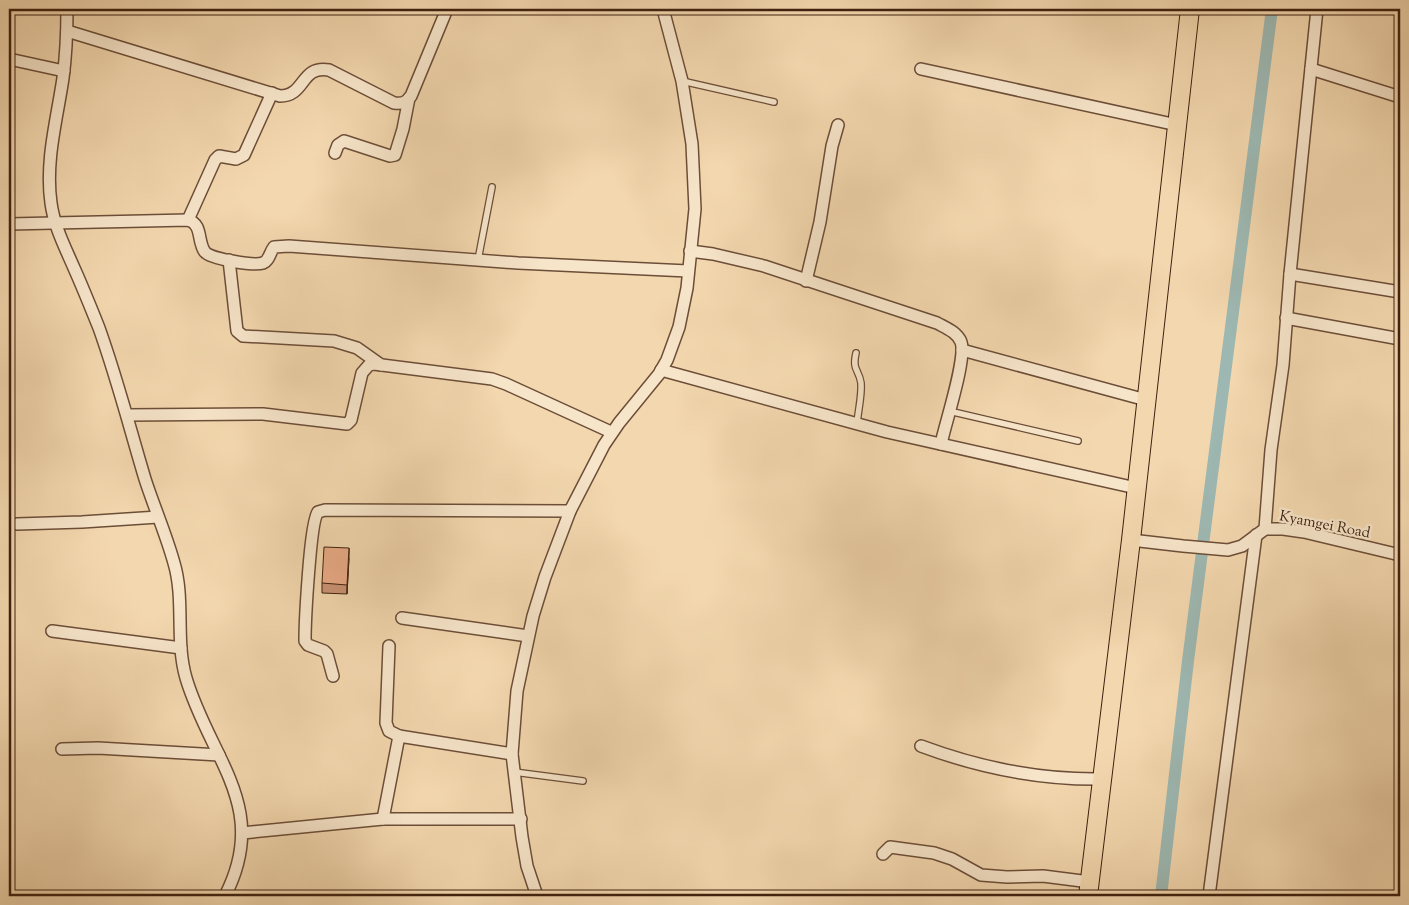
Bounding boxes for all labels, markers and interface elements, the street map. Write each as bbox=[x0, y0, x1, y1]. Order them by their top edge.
street label: Kyamgei Road bbox=[1278, 506, 1372, 545]

